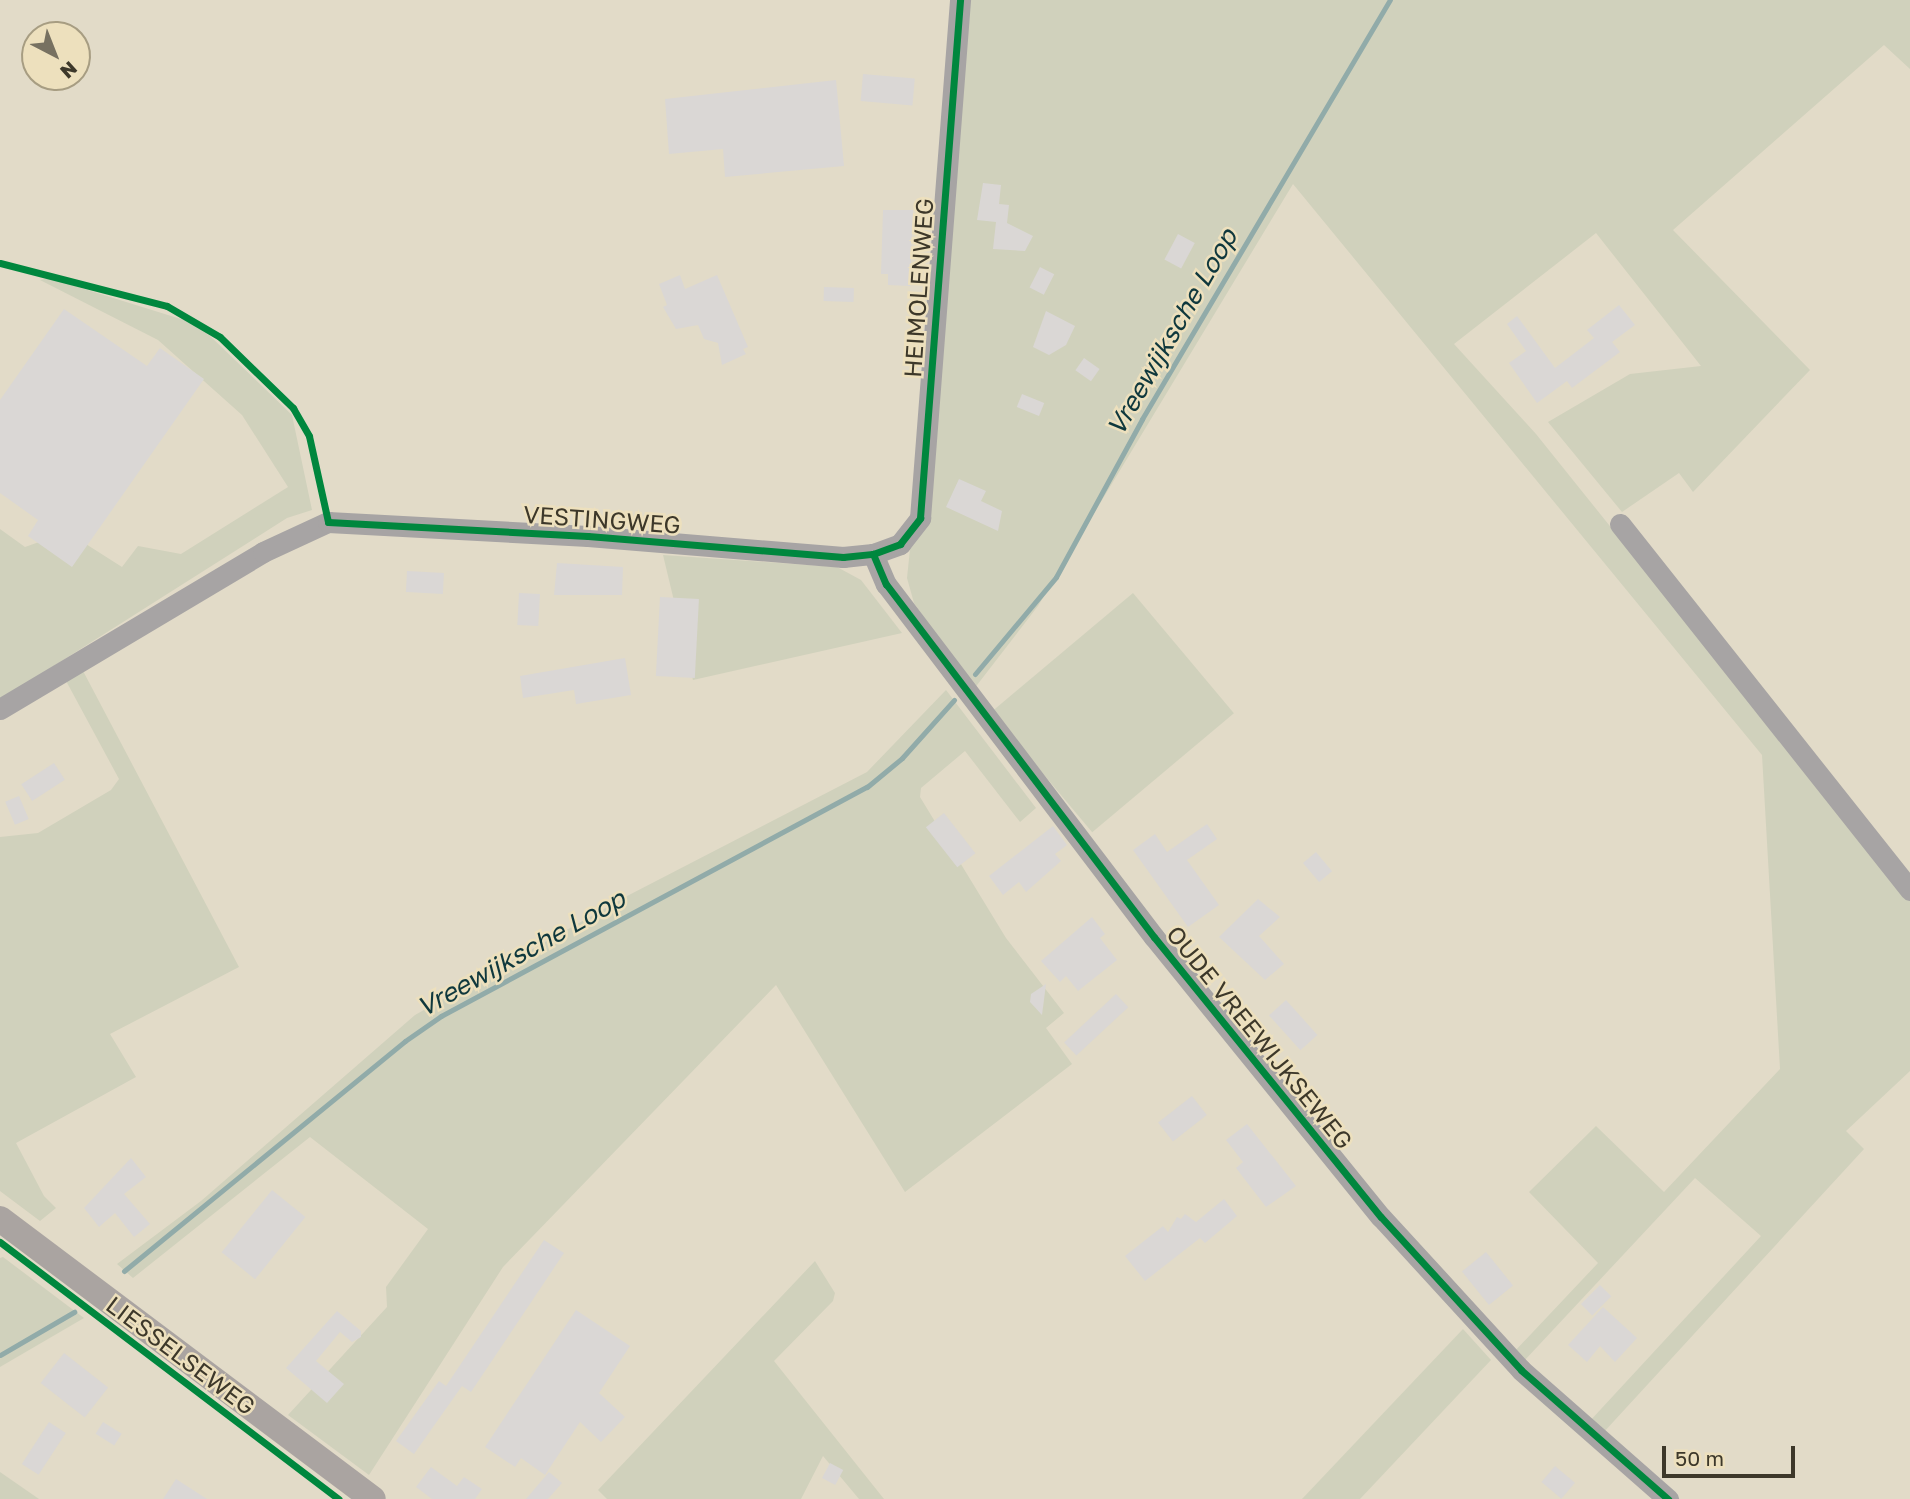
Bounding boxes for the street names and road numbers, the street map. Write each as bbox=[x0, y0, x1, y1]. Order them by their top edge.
street label: HEIMOLENWEG bbox=[897, 197, 939, 379]
street label: VESTINGWEG bbox=[522, 499, 682, 539]
street label: OUDE VREEWIJKSEWEG bbox=[1161, 920, 1359, 1154]
street label: LIESSELSEWEG bbox=[101, 1290, 261, 1420]

